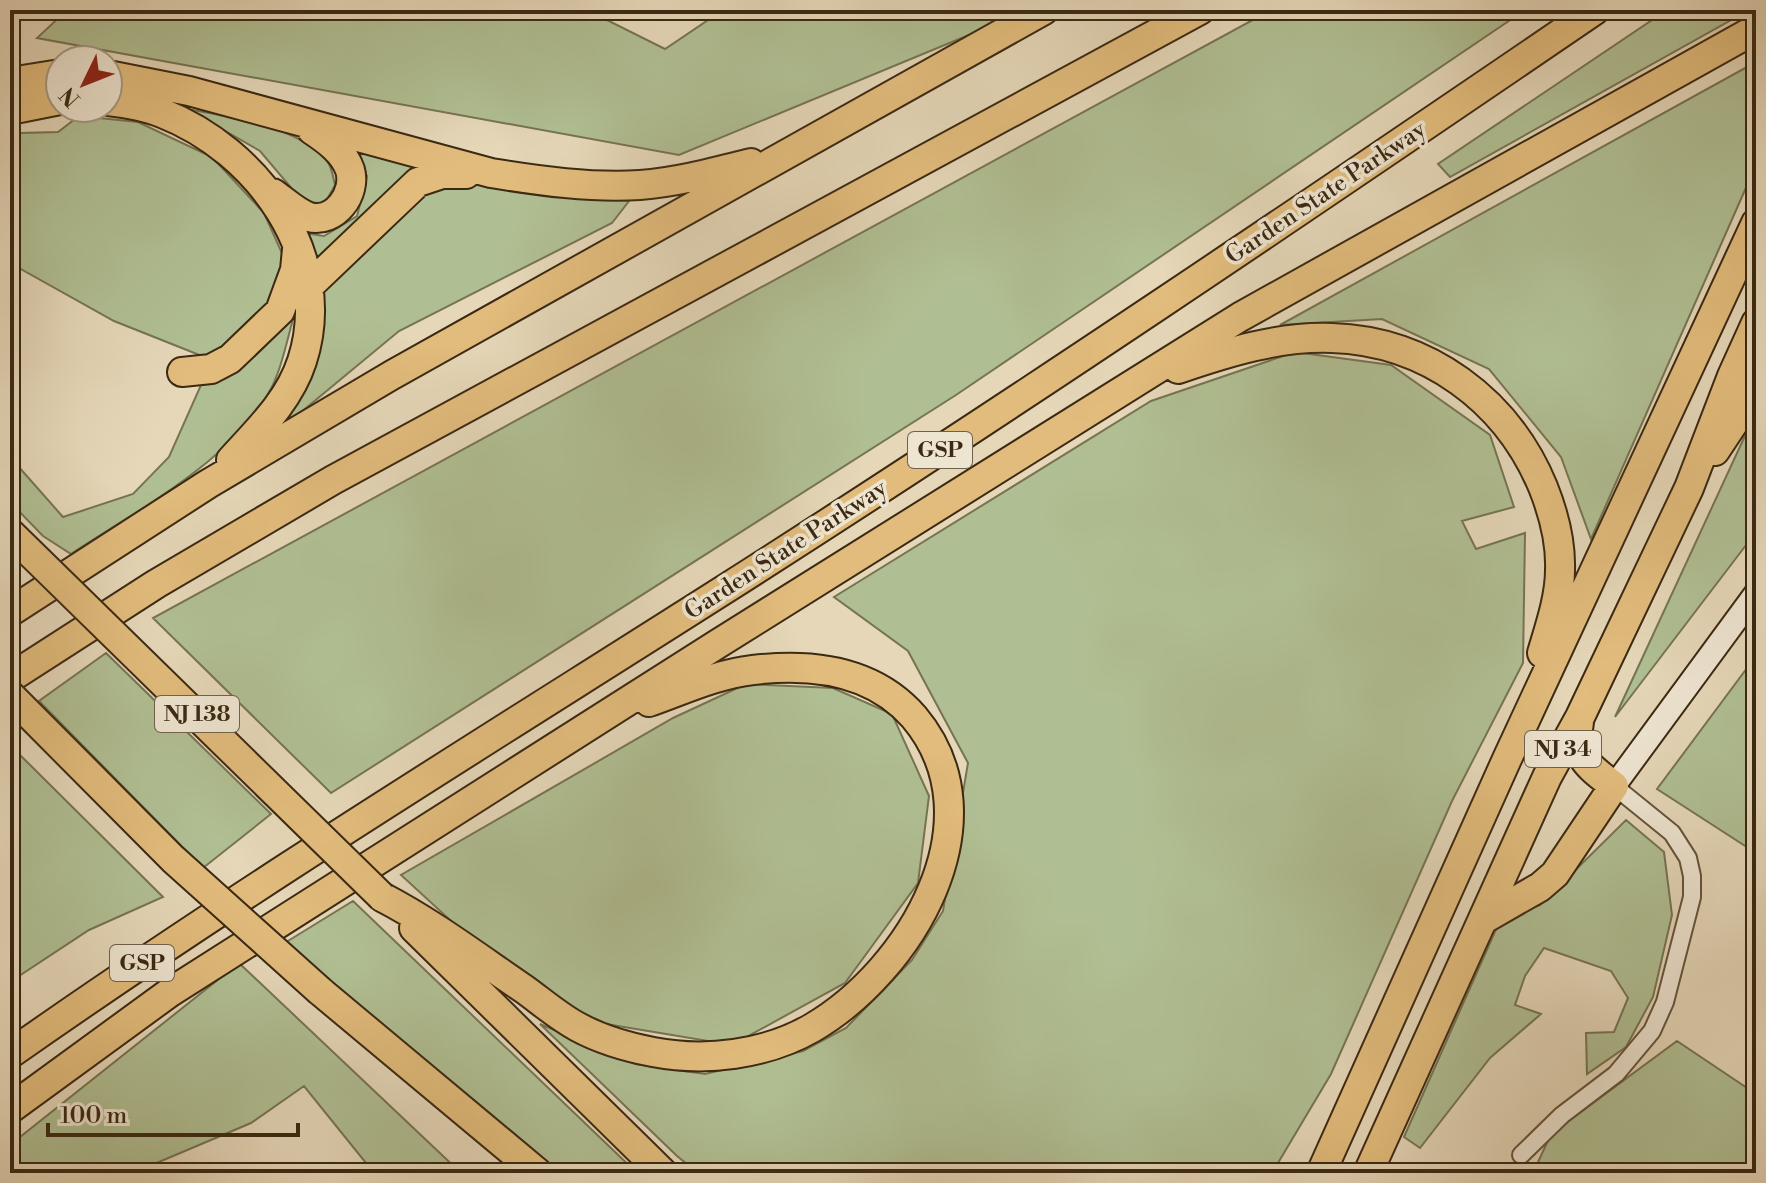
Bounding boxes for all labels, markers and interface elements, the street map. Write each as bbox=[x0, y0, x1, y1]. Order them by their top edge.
north arrow bbox=[44, 44, 124, 124]
text: N bbox=[54, 81, 86, 112]
street label: Garden State Parkway bbox=[1220, 115, 1432, 271]
road number: GSP bbox=[908, 432, 972, 468]
street label: Garden State Parkway bbox=[679, 473, 893, 627]
road number: NJ 138 bbox=[155, 696, 239, 732]
road number: NJ 34 bbox=[1525, 731, 1601, 767]
road number: GSP bbox=[110, 945, 174, 981]
scale bar bbox=[48, 1087, 298, 1137]
text: 100 m bbox=[60, 1101, 127, 1131]

